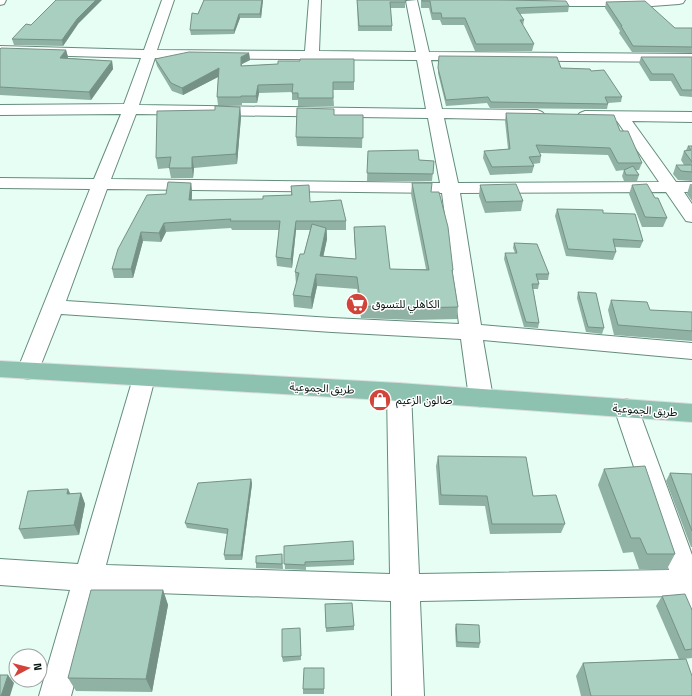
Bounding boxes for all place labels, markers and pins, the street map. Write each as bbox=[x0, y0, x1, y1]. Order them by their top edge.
supermarket icon: الكاهلي للتسوق bbox=[344, 291, 370, 317]
place label: الكاهلي للتسوق bbox=[372, 296, 440, 314]
shop icon: صالون الزعيم bbox=[367, 387, 393, 413]
place label: صالون الزعيم bbox=[396, 392, 453, 409]

